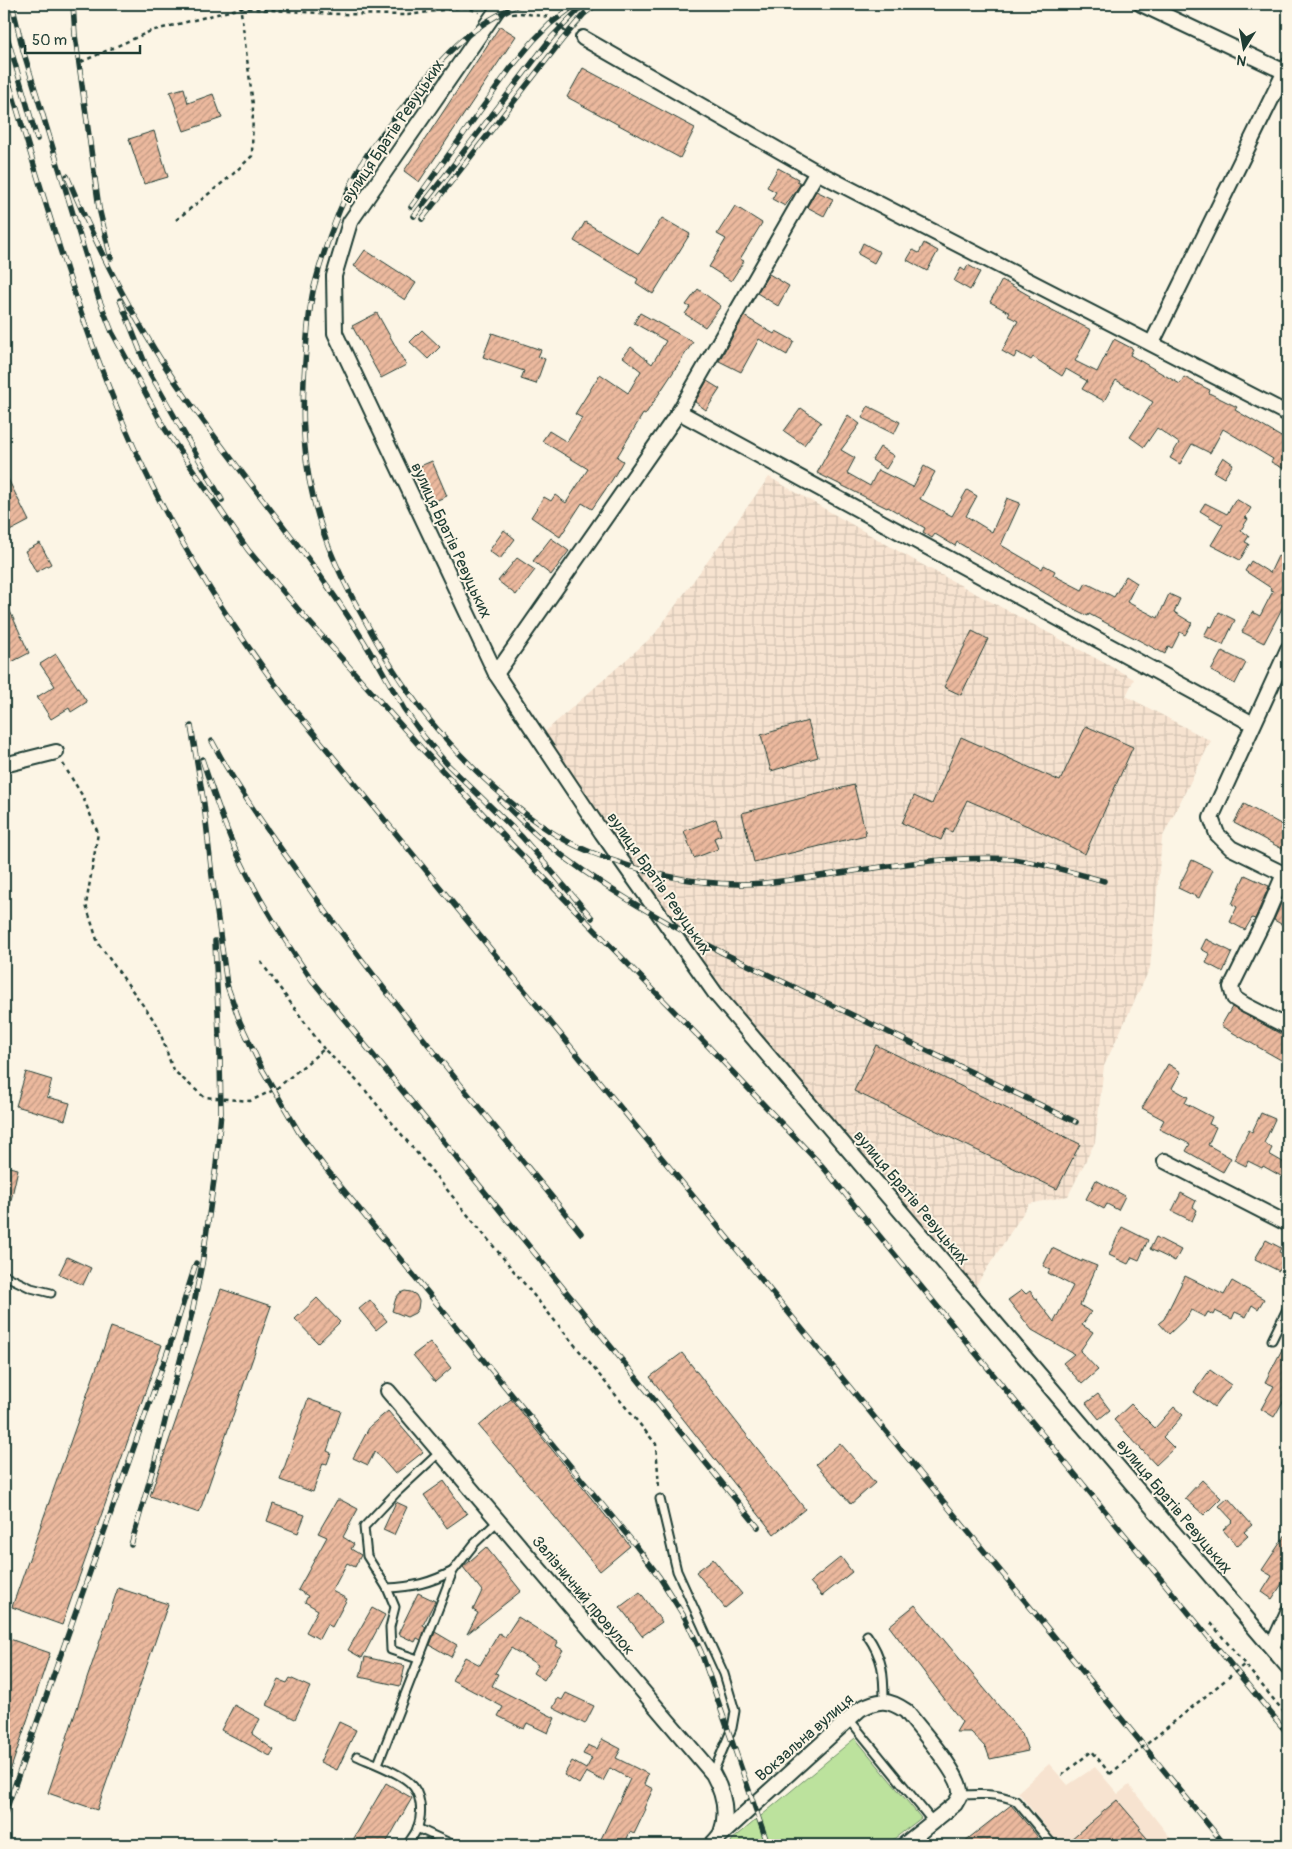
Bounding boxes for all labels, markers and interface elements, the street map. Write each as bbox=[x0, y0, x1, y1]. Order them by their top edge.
scale bar bbox=[25, 22, 140, 54]
north arrow bbox=[1220, 22, 1270, 72]
text: 50 m bbox=[32, 31, 67, 50]
text: N bbox=[1235, 51, 1248, 70]
street label: вулиця Братів Ревуцьких bbox=[337, 56, 448, 207]
street label: вулиця Братів Ревуцьких bbox=[406, 459, 496, 621]
street label: вулиця Братів Ревуцьких bbox=[602, 808, 716, 959]
street label: вулиця Братів Ревуцьких bbox=[849, 1126, 973, 1269]
street label: вулиця Братів Ревуцьких bbox=[1112, 1435, 1236, 1578]
street label: Залізничний провулок bbox=[527, 1532, 639, 1659]
street label: Вокзальна вулиця bbox=[751, 1690, 858, 1786]

